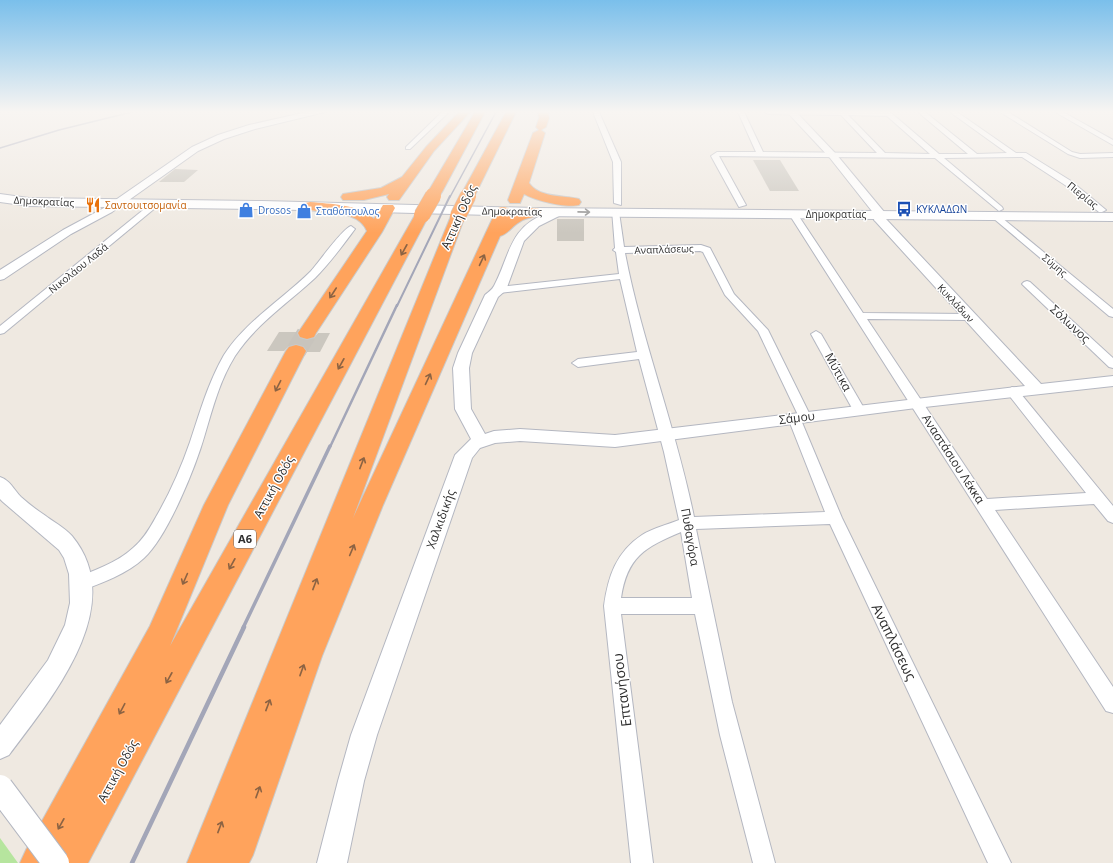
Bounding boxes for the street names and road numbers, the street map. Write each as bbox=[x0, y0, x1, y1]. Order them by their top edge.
street label: Πιερίας bbox=[1065, 178, 1101, 212]
street label: Αττική Οδός bbox=[437, 181, 480, 252]
street label: Δημοκρατίας bbox=[13, 192, 75, 210]
street label: Δημοκρατίας bbox=[482, 203, 543, 219]
street label: Δημοκρατίας bbox=[806, 207, 866, 221]
street label: Νικολάου Λαδά bbox=[45, 240, 111, 296]
street label: Αναπλάσεως bbox=[634, 241, 694, 257]
street label: Σύμης bbox=[1039, 250, 1071, 280]
street label: Κυκλάδων bbox=[934, 281, 978, 325]
street label: Σόλωνος bbox=[1047, 301, 1094, 347]
street label: Μύτικα bbox=[821, 349, 856, 395]
street label: Σάμου bbox=[778, 407, 816, 428]
street label: Αναστάσιου Λέκκα bbox=[918, 411, 989, 507]
street label: Αττική Οδός bbox=[249, 452, 298, 521]
street label: Χαλκιδικής bbox=[422, 487, 459, 551]
street label: Πυθαγόρα bbox=[677, 507, 704, 568]
road number: Α6 bbox=[234, 530, 256, 548]
street label: Αναπλάσεως bbox=[868, 600, 921, 683]
street label: Επτανήσου bbox=[608, 652, 635, 728]
street label: Αττική Οδός bbox=[93, 736, 142, 805]

